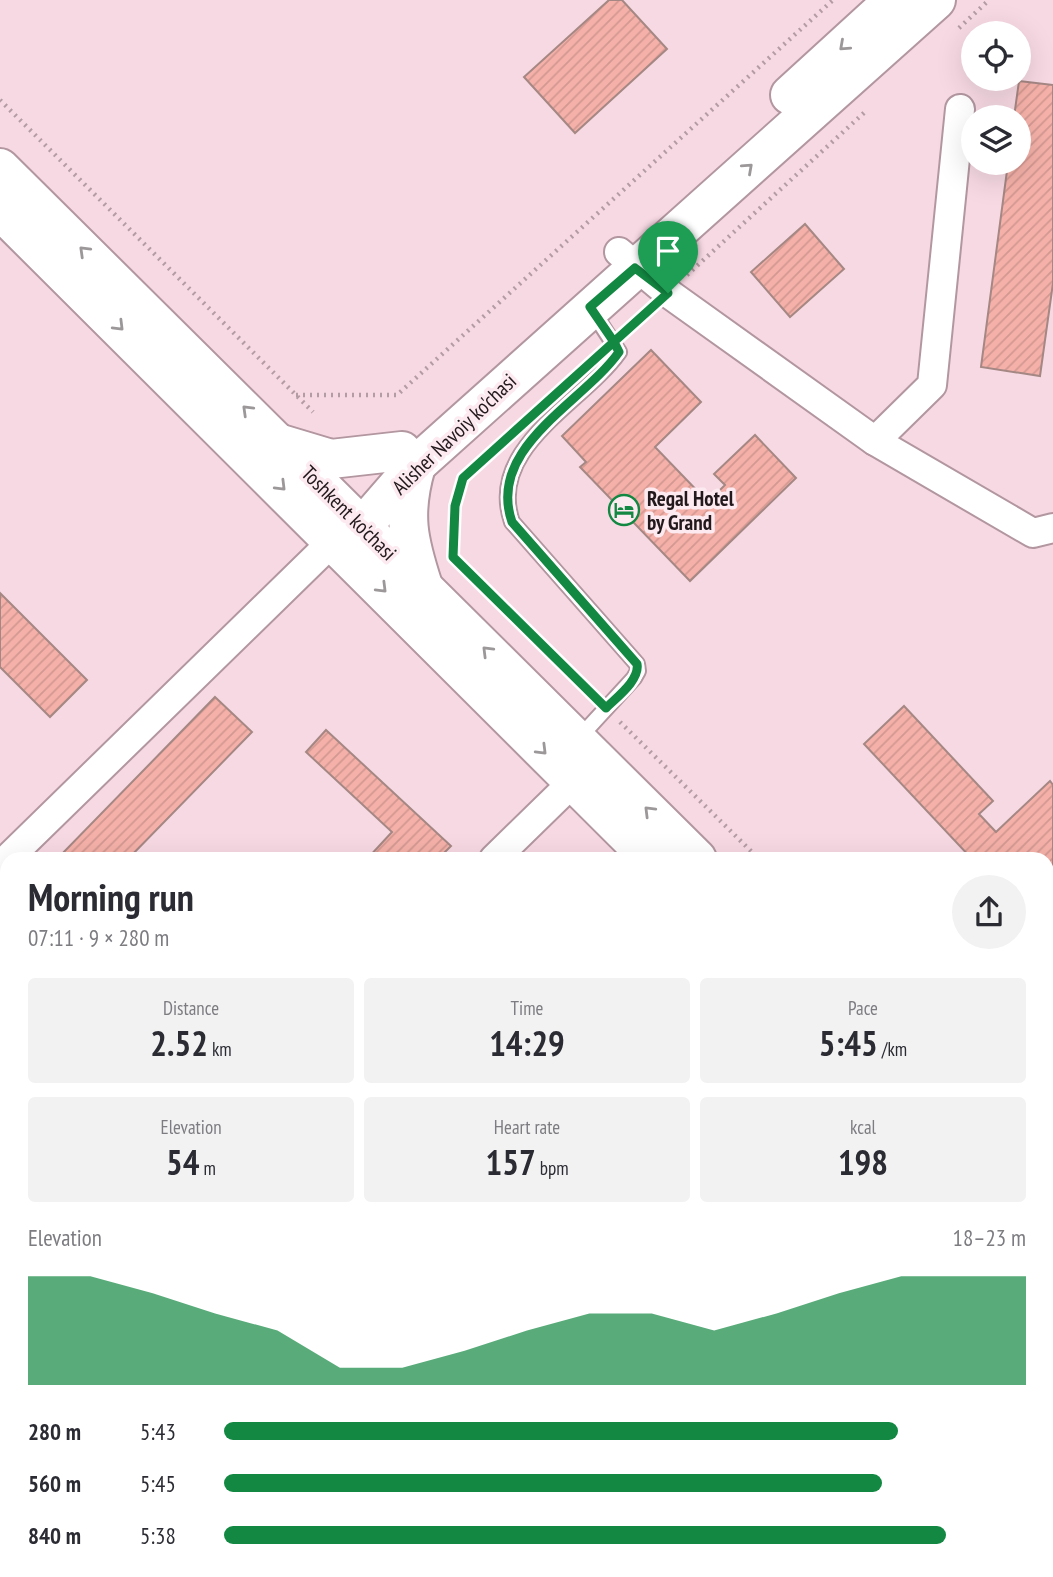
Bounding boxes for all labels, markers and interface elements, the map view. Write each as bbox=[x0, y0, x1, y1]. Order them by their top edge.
map controls bbox=[961, 21, 1031, 175]
button: locate bbox=[961, 21, 1031, 91]
one-way arrow bbox=[839, 38, 852, 50]
button: layers bbox=[961, 105, 1031, 175]
one-way arrow bbox=[739, 163, 752, 176]
pin bbox=[638, 221, 698, 293]
icon: arrive bbox=[649, 232, 687, 270]
one-way arrow bbox=[80, 246, 93, 259]
one-way arrow bbox=[110, 318, 123, 331]
street label: Alisher Navoiy ko'chasi bbox=[386, 368, 522, 500]
one-way arrow bbox=[242, 406, 255, 419]
street label: Toshkent ko'chasi bbox=[296, 460, 402, 566]
one-way arrow bbox=[272, 478, 285, 491]
place label: Regal Hotel by Grand bbox=[647, 485, 735, 536]
hotel icon: Regal Hotel by Grand bbox=[607, 493, 641, 527]
one-way arrow bbox=[374, 580, 387, 593]
one-way arrow bbox=[483, 646, 496, 659]
one-way arrow bbox=[534, 741, 547, 754]
one-way arrow bbox=[644, 807, 657, 820]
text: Morning run bbox=[28, 872, 194, 921]
button: share bbox=[952, 875, 1026, 949]
text: 07:11 · 9 × 280 m bbox=[28, 923, 169, 952]
text: Distance bbox=[163, 996, 219, 1020]
text: Time bbox=[511, 996, 543, 1020]
text: Pace bbox=[848, 996, 878, 1020]
text: 2.52 bbox=[150, 1020, 208, 1066]
text: 14:29 bbox=[489, 1020, 565, 1066]
text: 5:45 bbox=[819, 1020, 878, 1066]
text: km bbox=[208, 1037, 232, 1061]
text: /km bbox=[878, 1037, 907, 1061]
text: Elevation bbox=[161, 1115, 221, 1139]
text: Heart rate bbox=[494, 1115, 560, 1139]
text: kcal bbox=[850, 1115, 876, 1139]
text: 54 bbox=[166, 1139, 200, 1185]
text: 157 bbox=[485, 1139, 536, 1185]
text: 198 bbox=[838, 1139, 888, 1185]
text: m bbox=[200, 1156, 216, 1180]
text: bpm bbox=[536, 1156, 569, 1180]
text: Elevation bbox=[28, 1223, 102, 1252]
text: 18–23 m bbox=[953, 1223, 1026, 1252]
text: 280 m bbox=[28, 1417, 81, 1446]
text: 5:43 bbox=[140, 1417, 176, 1446]
text: 560 m bbox=[28, 1469, 81, 1498]
text: 5:45 bbox=[140, 1469, 176, 1498]
text: 840 m bbox=[28, 1521, 81, 1550]
text: 5:38 bbox=[140, 1521, 176, 1550]

